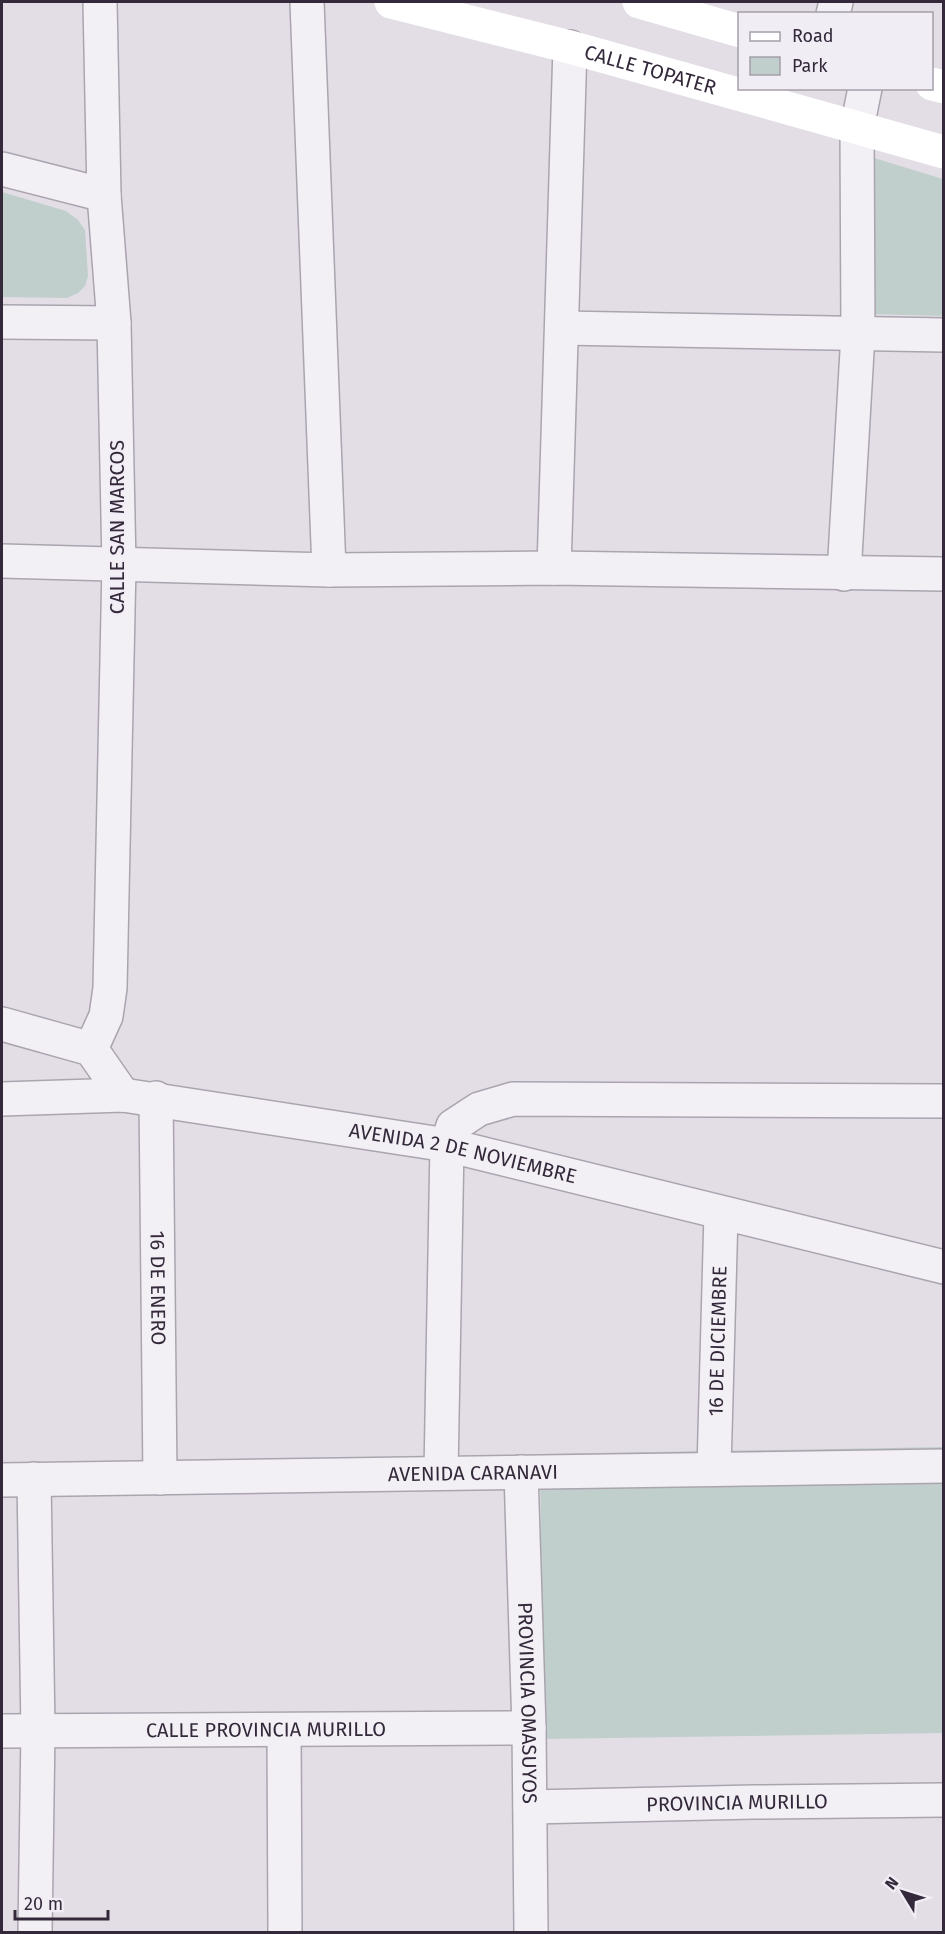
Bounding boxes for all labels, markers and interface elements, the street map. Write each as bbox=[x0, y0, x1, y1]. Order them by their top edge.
legend bbox=[738, 12, 933, 90]
text: Road bbox=[792, 25, 834, 47]
street label: CALLE TOPATER bbox=[582, 40, 719, 100]
text: Park bbox=[792, 55, 828, 77]
street label: CALLE SAN MARCOS bbox=[105, 440, 129, 614]
street label: AVENIDA 2 DE NOVIEMBRE bbox=[347, 1118, 579, 1188]
street label: 16 DE ENERO bbox=[145, 1231, 171, 1345]
street label: 16 DE DICIEMBRE bbox=[703, 1265, 732, 1417]
street label: AVENIDA CARANAVI bbox=[388, 1460, 558, 1486]
street label: PROVINCIA OMASUYOS bbox=[513, 1602, 542, 1804]
street label: CALLE PROVINCIA MURILLO bbox=[146, 1717, 386, 1742]
street label: PROVINCIA MURILLO bbox=[646, 1789, 828, 1816]
north arrow bbox=[873, 1862, 933, 1922]
text: N bbox=[881, 1873, 902, 1893]
scale bar bbox=[15, 1883, 108, 1921]
text: 20 m bbox=[24, 1893, 63, 1915]

